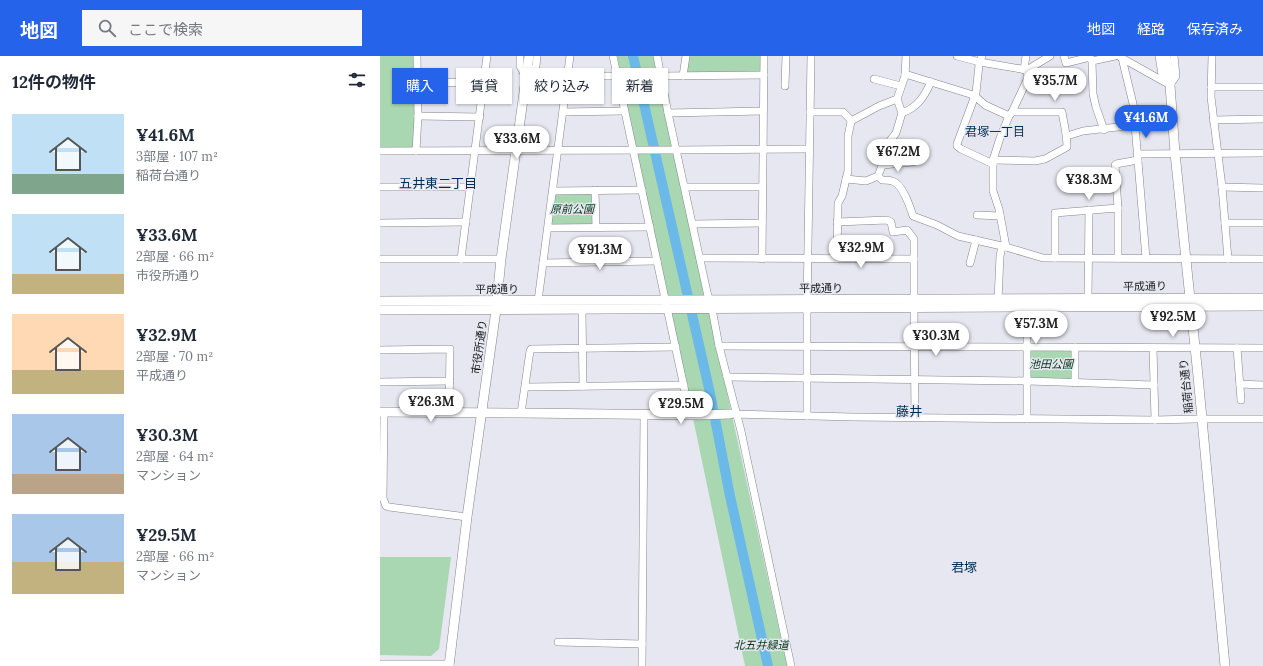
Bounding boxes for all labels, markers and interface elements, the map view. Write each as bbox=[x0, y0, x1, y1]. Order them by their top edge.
search box bbox=[82, 10, 362, 46]
icon: search bbox=[96, 17, 118, 39]
text: 地図 bbox=[20, 18, 58, 42]
text: ここで検索 bbox=[128, 20, 203, 39]
text: 地図 bbox=[1087, 20, 1115, 38]
text: 経路 bbox=[1137, 20, 1165, 38]
text: 保存済み bbox=[1187, 20, 1243, 38]
chip: 購入 bbox=[392, 68, 448, 104]
chip: 賃貸 bbox=[456, 68, 512, 104]
chip: 絞り込み bbox=[520, 68, 604, 104]
chip: 新着 bbox=[612, 68, 668, 104]
pin: ¥35.7M bbox=[1022, 68, 1088, 102]
icon: filters bbox=[346, 69, 368, 91]
text: 12件の物件 bbox=[12, 71, 96, 93]
text: ¥35.7M bbox=[1032, 72, 1078, 89]
pin: ¥41.6M bbox=[1113, 105, 1179, 139]
text: ¥41.6M bbox=[1124, 109, 1168, 126]
text: ¥41.6M bbox=[136, 124, 195, 146]
district label: 君塚一丁目 bbox=[965, 124, 1025, 139]
pin: ¥33.6M bbox=[484, 126, 550, 160]
icon: home bbox=[44, 130, 92, 178]
text: ¥33.6M bbox=[493, 130, 541, 147]
pin: ¥67.2M bbox=[865, 139, 931, 173]
text: ¥67.2M bbox=[876, 143, 920, 160]
text: 3部屋 · 107 m² bbox=[136, 148, 218, 165]
text: 稲荷台通り bbox=[136, 167, 201, 184]
pin: ¥38.3M bbox=[1056, 167, 1122, 201]
text: ¥38.3M bbox=[1065, 171, 1113, 188]
district label: 五井東二丁目 bbox=[399, 175, 477, 192]
park label: 原前公園 bbox=[550, 202, 596, 216]
text: ¥33.6M bbox=[136, 224, 198, 246]
icon: home bbox=[44, 230, 92, 278]
pin: ¥32.9M bbox=[828, 235, 894, 269]
pin: ¥91.3M bbox=[567, 237, 633, 271]
text: ¥32.9M bbox=[838, 239, 884, 256]
text: ¥91.3M bbox=[577, 241, 623, 258]
text: 2部屋 · 66 m² bbox=[136, 248, 214, 265]
text: 市役所通り bbox=[136, 267, 201, 284]
street label: 平成通り bbox=[1123, 279, 1167, 293]
street label: 平成通り bbox=[799, 281, 843, 295]
street label: 平成通り bbox=[475, 282, 519, 296]
pin: ¥92.5M bbox=[1140, 304, 1206, 338]
text: ¥92.5M bbox=[1150, 308, 1196, 325]
pin: ¥57.3M bbox=[1003, 311, 1069, 345]
text: ¥57.3M bbox=[1014, 315, 1058, 332]
street label: 市役所通り bbox=[468, 319, 490, 375]
pin: ¥30.3M bbox=[903, 323, 969, 357]
text: ¥32.9M bbox=[136, 324, 197, 346]
text: ¥30.3M bbox=[912, 327, 960, 344]
icon: home bbox=[44, 330, 92, 378]
text: 2部屋 · 70 m² bbox=[136, 348, 213, 365]
park label: 池田公園 bbox=[1029, 357, 1075, 371]
street label: 稲荷台通り bbox=[1176, 358, 1196, 414]
text: 平成通り bbox=[136, 367, 188, 384]
pin: ¥26.3M bbox=[398, 389, 464, 423]
pin: ¥29.5M bbox=[648, 391, 714, 425]
text: ¥26.3M bbox=[408, 393, 454, 410]
text: ¥29.5M bbox=[658, 395, 704, 412]
district label: 藤井 bbox=[896, 403, 922, 420]
text: ¥30.3M bbox=[136, 424, 198, 446]
icon: home bbox=[44, 430, 92, 478]
text: 2部屋 · 64 m² bbox=[136, 448, 214, 465]
text: マンション bbox=[136, 467, 201, 484]
text: ¥29.5M bbox=[136, 524, 197, 546]
icon: home bbox=[44, 530, 92, 578]
text: 2部屋 · 66 m² bbox=[136, 548, 214, 565]
district label: 君塚 bbox=[951, 559, 977, 576]
text: マンション bbox=[136, 567, 201, 584]
park label: 北五井緑道 bbox=[734, 638, 790, 652]

